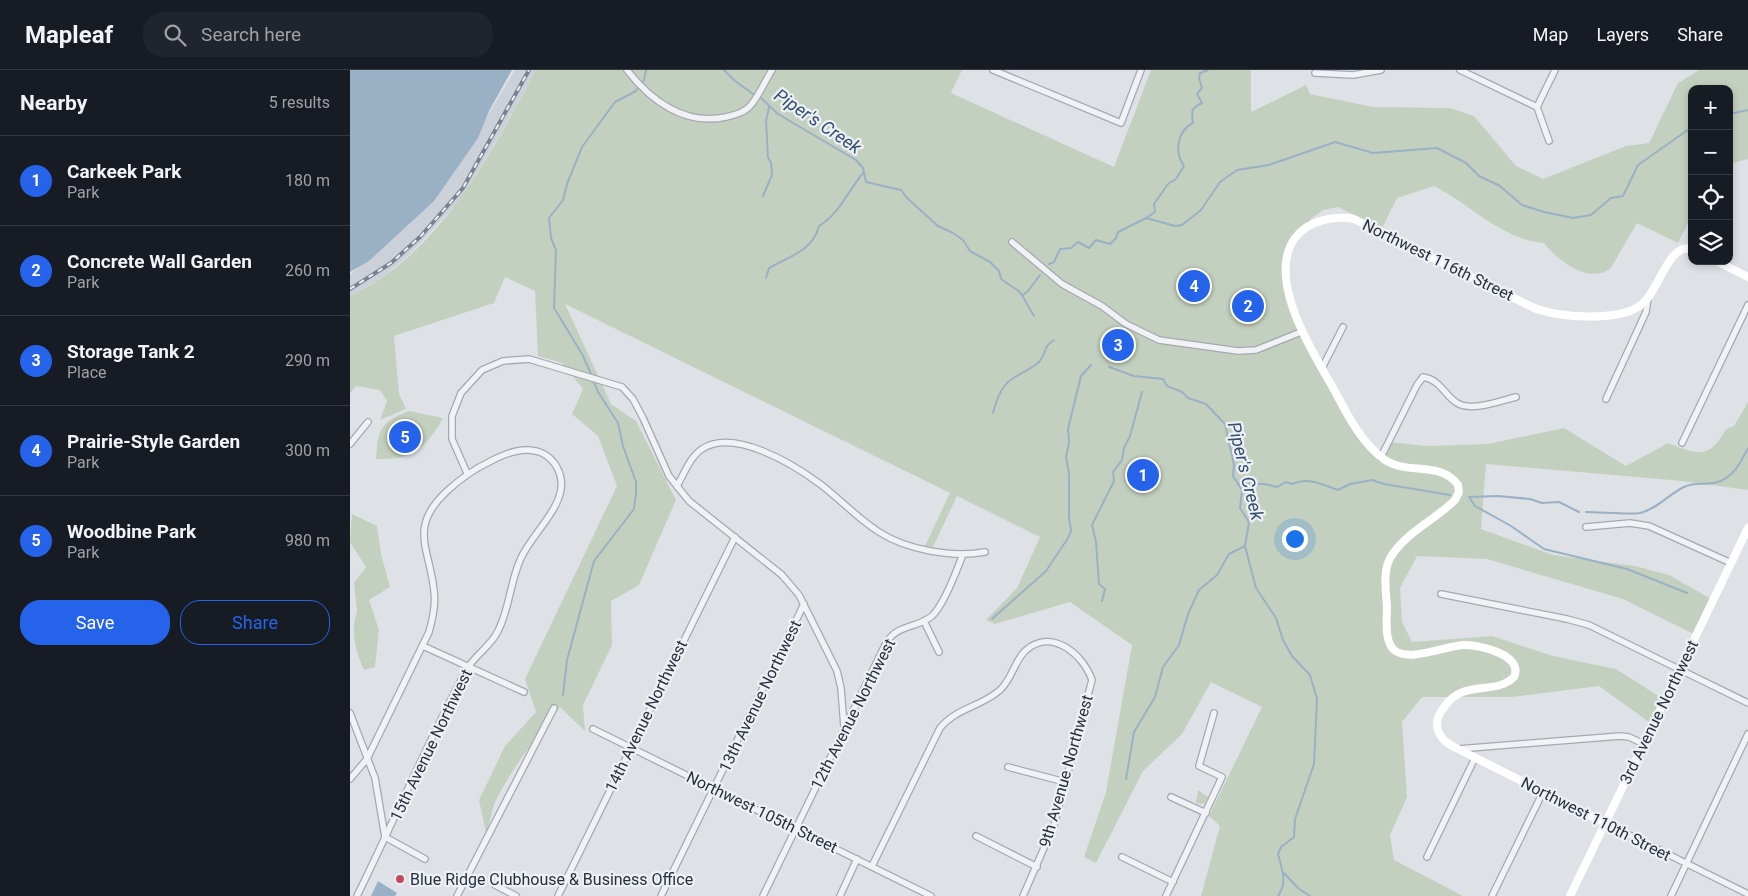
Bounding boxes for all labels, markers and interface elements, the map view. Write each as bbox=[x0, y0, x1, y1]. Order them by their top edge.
search box bbox=[143, 12, 493, 57]
text: Mapleaf bbox=[25, 21, 113, 49]
icon: search bbox=[161, 21, 189, 49]
text: Search here bbox=[201, 23, 301, 46]
text: Map bbox=[1533, 24, 1568, 45]
text: Layers bbox=[1596, 24, 1649, 45]
text: Share bbox=[1677, 24, 1723, 45]
water label: Piper's Creek bbox=[770, 84, 867, 158]
map controls bbox=[1688, 85, 1733, 265]
button: + bbox=[1688, 85, 1733, 130]
text: Nearby bbox=[20, 91, 87, 115]
text: 5 results bbox=[269, 93, 330, 112]
button: − bbox=[1688, 130, 1733, 175]
text: Carkeek Park bbox=[67, 160, 181, 183]
text: 1 bbox=[31, 171, 41, 190]
text: 180 m bbox=[285, 171, 330, 190]
button: locate bbox=[1688, 175, 1733, 220]
text: Park bbox=[67, 183, 99, 202]
street label: Northwest 116th Street bbox=[1359, 215, 1517, 305]
button: layers bbox=[1688, 220, 1733, 265]
text: Concrete Wall Garden bbox=[67, 250, 252, 273]
text: 2 bbox=[31, 261, 41, 280]
text: 260 m bbox=[285, 261, 330, 280]
pin: 4 bbox=[1178, 267, 1210, 305]
text: Park bbox=[67, 273, 99, 292]
pin: 2 bbox=[1232, 287, 1264, 325]
pin: 3 bbox=[1102, 326, 1134, 364]
text: Storage Tank 2 bbox=[67, 340, 195, 363]
text: 3 bbox=[31, 351, 41, 370]
text: 290 m bbox=[285, 351, 330, 370]
text: Place bbox=[67, 363, 107, 382]
pin: 5 bbox=[389, 418, 421, 456]
water label: Piper's Creek bbox=[1224, 420, 1269, 523]
text: Prairie-Style Garden bbox=[67, 430, 240, 453]
text: 4 bbox=[31, 441, 41, 460]
text: 300 m bbox=[285, 441, 330, 460]
text: Park bbox=[67, 453, 99, 472]
pin: 1 bbox=[1127, 456, 1159, 494]
text: Woodbine Park bbox=[67, 520, 196, 543]
your location bbox=[1282, 526, 1308, 552]
text: 5 bbox=[31, 531, 41, 550]
text: 980 m bbox=[285, 531, 330, 550]
text: Park bbox=[67, 543, 99, 562]
button: Save bbox=[20, 600, 170, 645]
button: Share bbox=[180, 600, 330, 645]
street label: 13th Avenue Northwest bbox=[715, 617, 805, 775]
street label: 12th Avenue Northwest bbox=[807, 635, 899, 793]
street label: 14th Avenue Northwest bbox=[601, 637, 691, 795]
street label: 3rd Avenue Northwest bbox=[1616, 637, 1702, 787]
street label: 15th Avenue Northwest bbox=[386, 666, 476, 824]
street label: 9th Avenue Northwest bbox=[1035, 693, 1097, 849]
street label: Northwest 105th Street bbox=[683, 767, 841, 857]
street label: Northwest 110th Street bbox=[1518, 773, 1674, 865]
place label: Blue Ridge Clubhouse & Business Office bbox=[410, 870, 693, 889]
marker: Blue Ridge Clubhouse & Business Office bbox=[394, 873, 406, 885]

